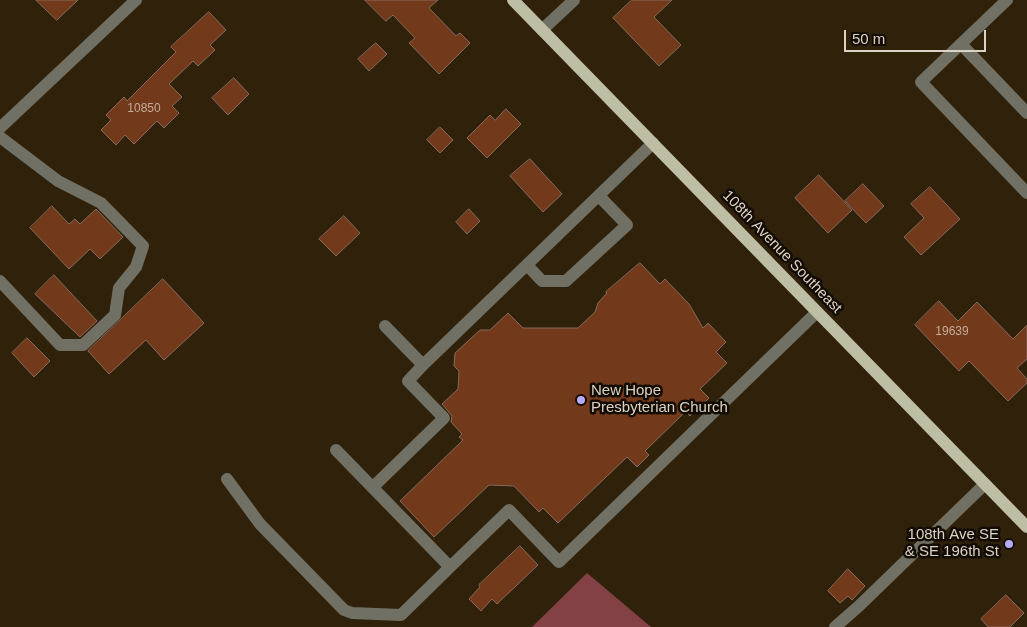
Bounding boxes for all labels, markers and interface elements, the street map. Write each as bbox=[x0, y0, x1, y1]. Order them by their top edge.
scale bar bbox=[847, 20, 990, 52]
text: 50 m bbox=[852, 30, 885, 47]
house number: 10850 bbox=[127, 102, 161, 116]
street label: 108th Avenue Southeast bbox=[719, 187, 845, 317]
house number: 19639 bbox=[935, 325, 969, 339]
place label: New Hope Presbyterian Church bbox=[591, 382, 728, 417]
marker: New Hope Presbyterian Church bbox=[575, 394, 587, 406]
place label: 108th Ave SE & SE 196th St bbox=[905, 526, 999, 561]
marker: 108th Ave SE & SE 196th St bbox=[1003, 538, 1015, 550]

